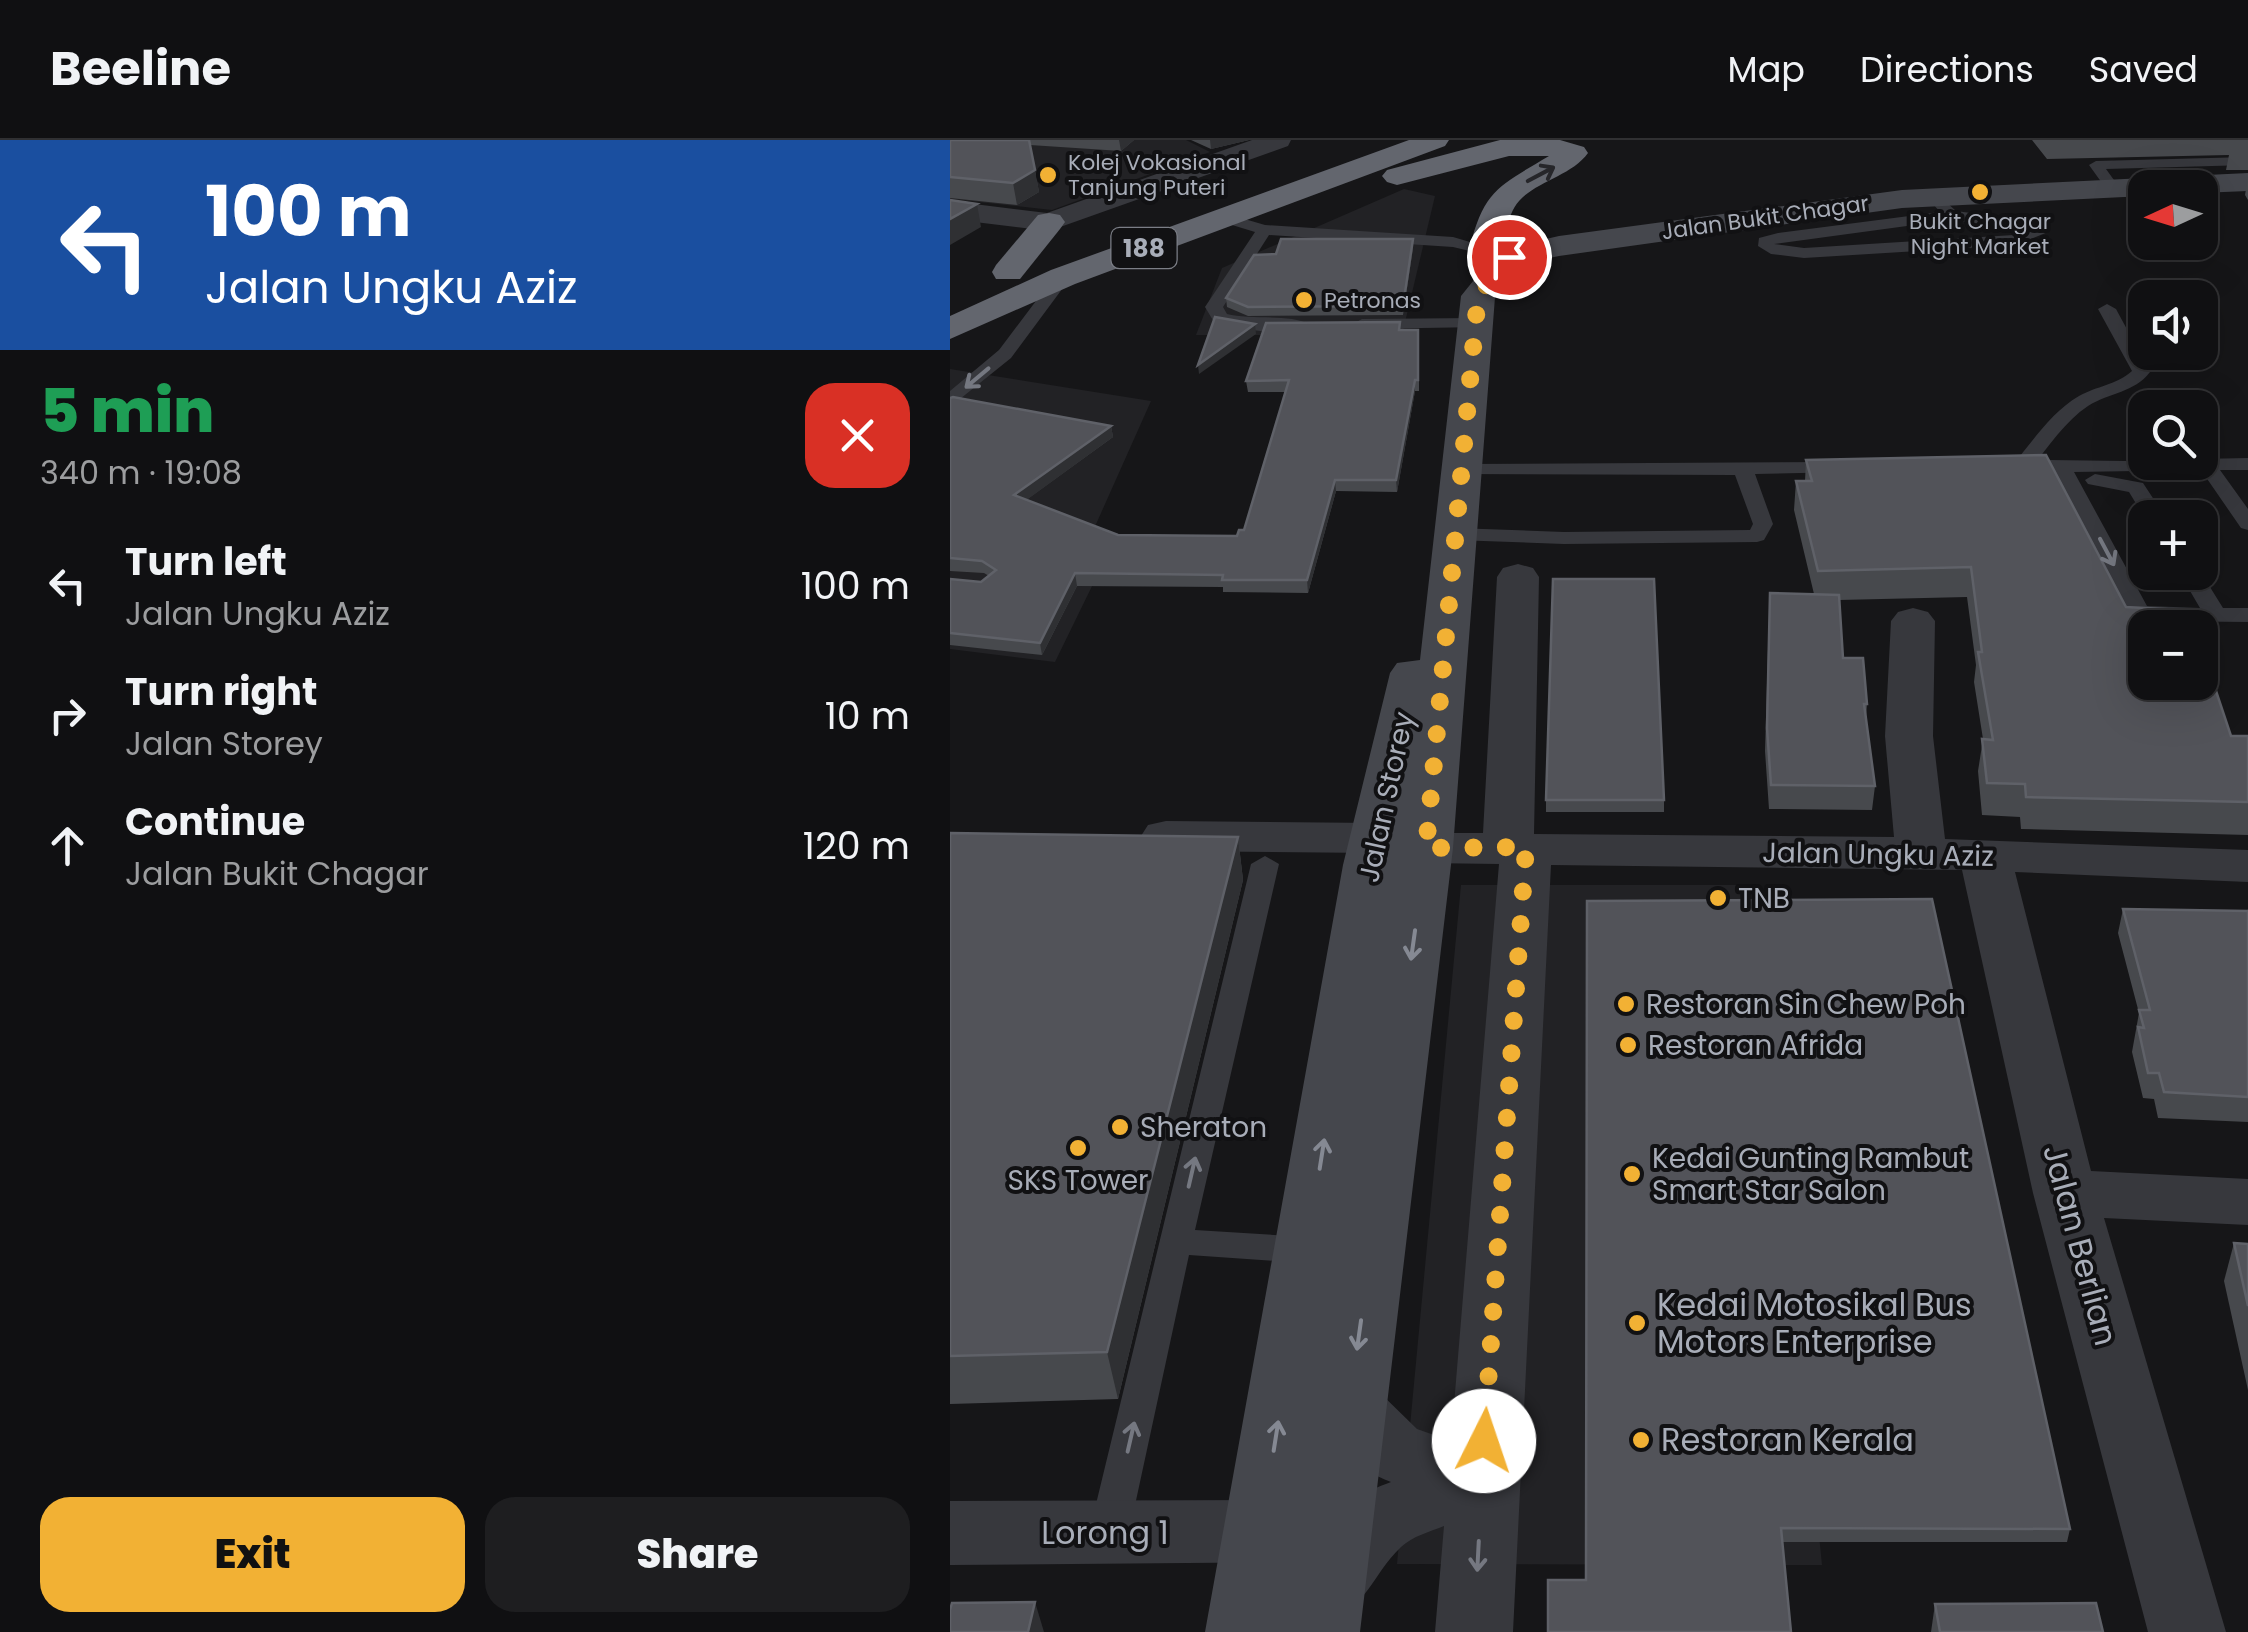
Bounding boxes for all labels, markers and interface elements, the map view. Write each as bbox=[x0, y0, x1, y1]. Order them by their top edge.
text: Beeline bbox=[50, 35, 231, 102]
text: Map bbox=[1728, 45, 1805, 94]
text: Directions bbox=[1860, 45, 2034, 94]
text: Saved bbox=[2089, 45, 2198, 94]
place label: Kolej Vokasional Tanjung Puteri bbox=[1068, 147, 1246, 203]
text: 100 m bbox=[205, 162, 412, 261]
marker: Kolej Vokasional Tanjung Puteri bbox=[1037, 164, 1059, 186]
one-way arrow bbox=[1526, 164, 1555, 184]
north arrow bbox=[2128, 170, 2218, 260]
map controls bbox=[2128, 170, 2218, 700]
icon: left bbox=[40, 180, 170, 310]
marker: Bukit Chagar Night Market bbox=[1969, 181, 1991, 203]
street label: Jalan Bukit Chagar bbox=[1659, 188, 1871, 247]
place label: Bukit Chagar Night Market bbox=[1909, 206, 2051, 262]
pin bbox=[1467, 215, 1552, 300]
road number: 188 bbox=[1112, 228, 1176, 268]
icon: arrive bbox=[1482, 230, 1537, 285]
text: Jalan Ungku Aziz bbox=[205, 256, 578, 319]
button: sound bbox=[2128, 280, 2218, 370]
place label: Petronas bbox=[1324, 285, 1421, 316]
marker: Petronas bbox=[1293, 289, 1315, 311]
one-way arrow bbox=[965, 366, 991, 388]
text: 5 min bbox=[40, 369, 214, 453]
button: close bbox=[805, 383, 910, 488]
button: search bbox=[2128, 390, 2218, 480]
text: 340 m · 19:08 bbox=[40, 450, 242, 495]
button: + bbox=[2128, 500, 2218, 590]
text: Turn left bbox=[125, 535, 287, 588]
one-way arrow bbox=[2098, 536, 2117, 566]
icon: left bbox=[40, 558, 95, 613]
text: 100 m bbox=[801, 559, 910, 612]
text: Jalan Ungku Aziz bbox=[125, 591, 390, 636]
button: − bbox=[2128, 610, 2218, 700]
text: Turn right bbox=[125, 665, 317, 718]
icon: right bbox=[40, 688, 95, 743]
text: 10 m bbox=[825, 689, 910, 742]
street label: Jalan Storey bbox=[1349, 708, 1424, 886]
text: Jalan Storey bbox=[125, 721, 323, 766]
text: Continue bbox=[125, 795, 305, 848]
icon: ahead bbox=[40, 818, 95, 873]
text: 120 m bbox=[803, 819, 910, 872]
street label: Jalan Ungku Aziz bbox=[1762, 833, 1994, 876]
text: Jalan Bukit Chagar bbox=[125, 851, 429, 896]
place label: TNB bbox=[1738, 879, 1790, 918]
marker: TNB bbox=[1707, 887, 1729, 909]
one-way arrow bbox=[1403, 928, 1421, 961]
place label: Restoran Sin Chew Poh bbox=[1646, 985, 1966, 1024]
marker: Restoran Sin Chew Poh bbox=[1615, 993, 1637, 1015]
place label: Restoran Afrida bbox=[1648, 1026, 1863, 1065]
marker: Restoran Afrida bbox=[1617, 1034, 1639, 1056]
place label: Sheraton bbox=[1140, 1108, 1267, 1147]
marker: Sheraton bbox=[1109, 1116, 1131, 1138]
marker: SKS Tower bbox=[1067, 1137, 1089, 1159]
one-way arrow bbox=[1314, 1138, 1332, 1171]
place label: Kedai Gunting Rambut Smart Star Salon bbox=[1652, 1139, 1969, 1210]
street label: Jalan Berlian bbox=[2032, 1139, 2129, 1350]
one-way arrow bbox=[1184, 1157, 1202, 1189]
place label: SKS Tower bbox=[1008, 1161, 1148, 1200]
marker: Kedai Gunting Rambut Smart Star Salon bbox=[1621, 1163, 1643, 1185]
place label: Kedai Motosikal Bus Motors Enterprise bbox=[1657, 1282, 1972, 1364]
marker: Kedai Motosikal Bus Motors Enterprise bbox=[1626, 1312, 1648, 1334]
one-way arrow bbox=[1349, 1318, 1368, 1350]
position arrow bbox=[1432, 1389, 1536, 1493]
place label: Restoran Kerala bbox=[1661, 1417, 1914, 1462]
one-way arrow bbox=[1267, 1421, 1286, 1453]
one-way arrow bbox=[1122, 1422, 1141, 1454]
marker: Restoran Kerala bbox=[1630, 1429, 1652, 1451]
button: Exit bbox=[40, 1497, 465, 1612]
button: Share bbox=[485, 1497, 910, 1612]
street label: Lorong 1 bbox=[1041, 1510, 1169, 1555]
one-way arrow bbox=[1468, 1540, 1487, 1572]

